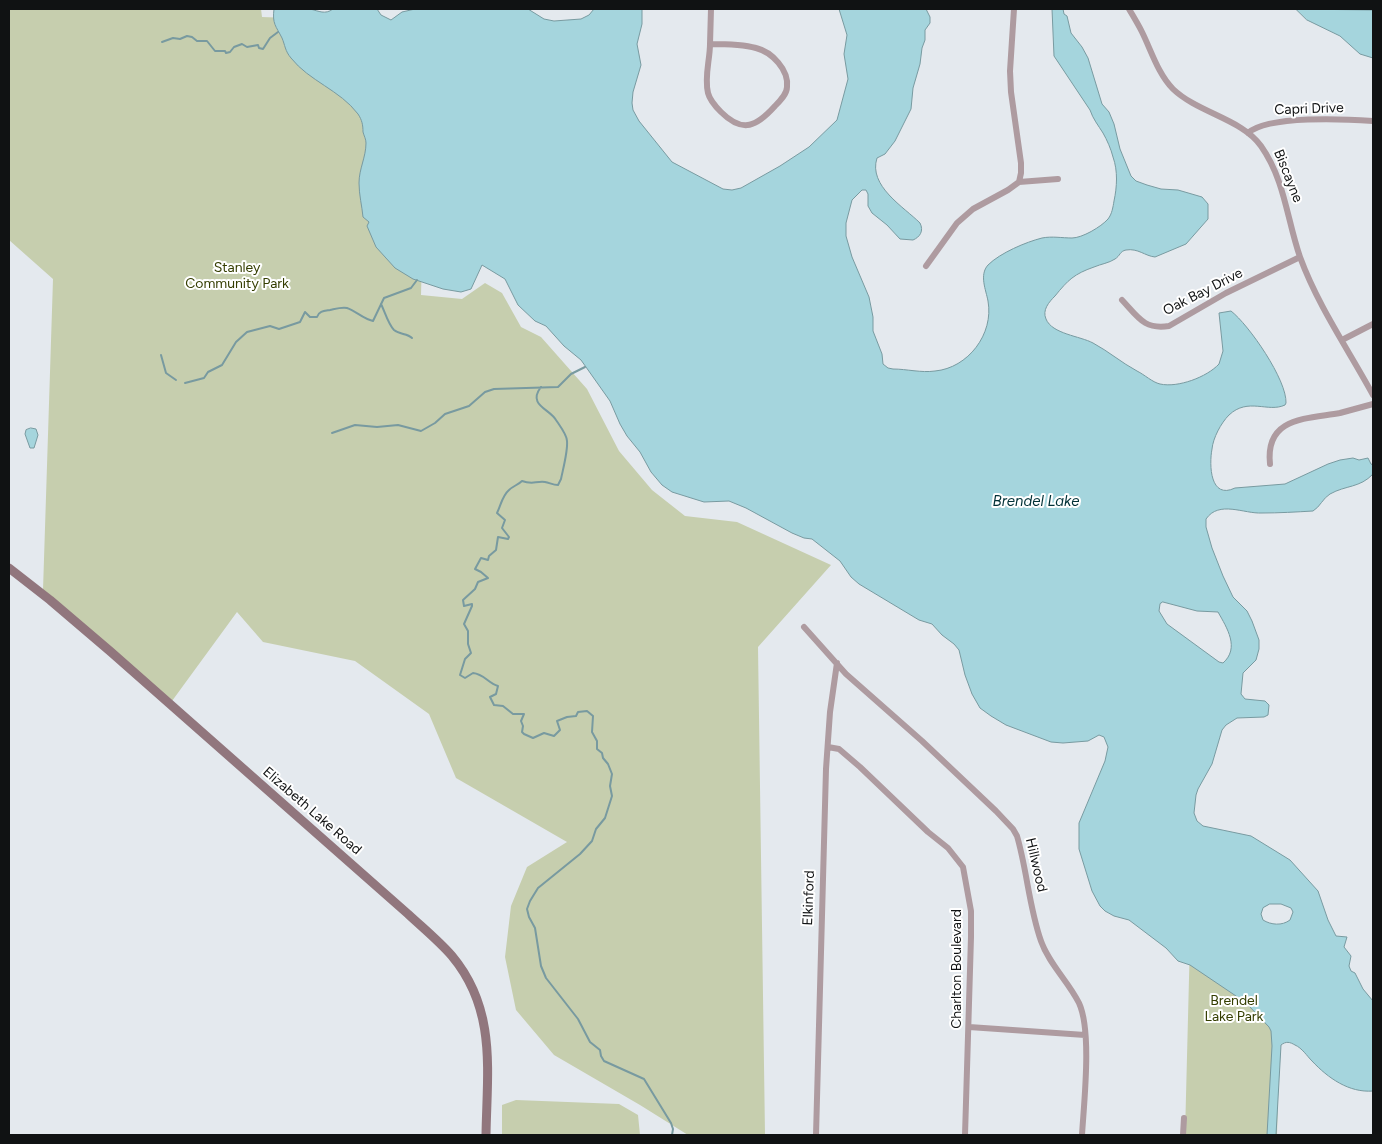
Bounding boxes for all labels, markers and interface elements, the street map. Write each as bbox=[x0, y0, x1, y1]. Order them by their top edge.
street label: Capri Drive bbox=[1274, 99, 1344, 119]
street label: Biscayne bbox=[1270, 147, 1306, 205]
park label: Stanley Community Park bbox=[185, 260, 289, 292]
street label: Oak Bay Drive bbox=[1160, 265, 1246, 319]
water label: Brendel Lake bbox=[993, 493, 1079, 511]
street label: Elizabeth Lake Road bbox=[259, 764, 365, 858]
street label: Hillwood bbox=[1022, 836, 1050, 894]
street label: Elkinford bbox=[800, 870, 818, 926]
street label: Charlton Boulevard bbox=[949, 909, 965, 1029]
park label: Brendel Lake Park bbox=[1205, 993, 1263, 1026]

